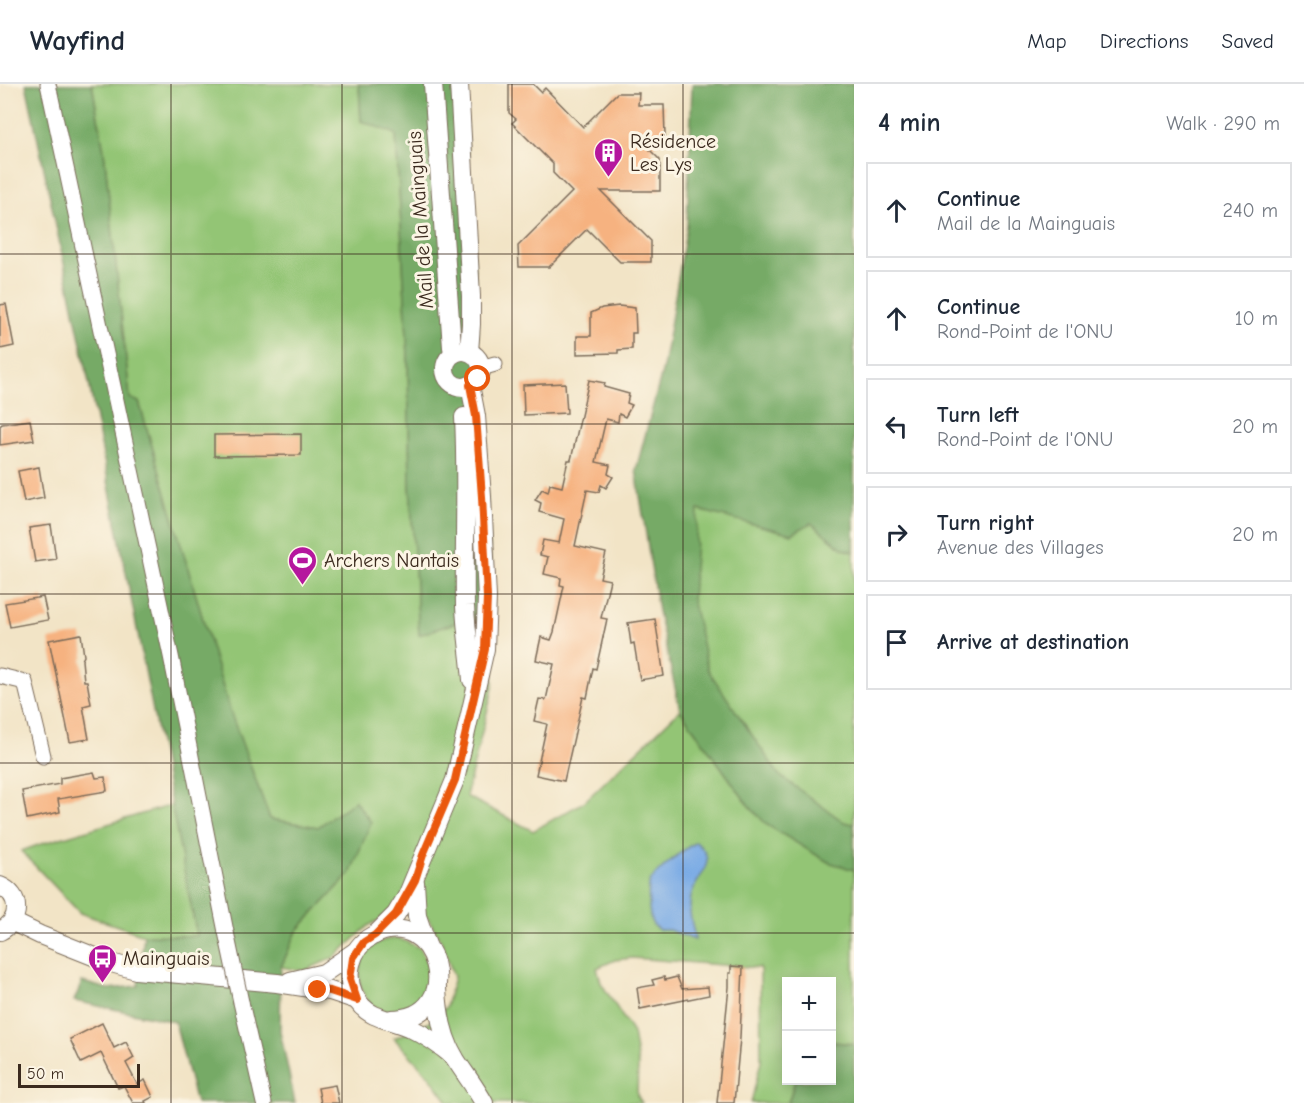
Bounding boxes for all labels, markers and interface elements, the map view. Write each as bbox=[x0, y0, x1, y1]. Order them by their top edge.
text: Wayfind bbox=[30, 25, 125, 57]
text: Map bbox=[1027, 29, 1067, 53]
text: Directions bbox=[1100, 29, 1189, 53]
text: Saved bbox=[1222, 29, 1274, 53]
text: 4 min bbox=[878, 108, 941, 138]
text: Walk · 290 m bbox=[1166, 112, 1280, 135]
street label: Mail de la Mainguais bbox=[403, 130, 438, 310]
place label: Résidence Les Lys bbox=[630, 130, 716, 176]
building icon: Résidence Les Lys bbox=[593, 136, 625, 178]
text: Continue bbox=[937, 186, 1020, 212]
icon: ahead bbox=[880, 194, 913, 227]
text: 240 m bbox=[1223, 199, 1278, 222]
text: Mail de la Mainguais bbox=[937, 212, 1115, 235]
text: Continue bbox=[937, 294, 1020, 320]
icon: ahead bbox=[880, 302, 913, 335]
text: 10 m bbox=[1235, 307, 1278, 330]
text: Rond-Point de l'ONU bbox=[937, 320, 1113, 343]
route start bbox=[464, 365, 490, 391]
text: Turn left bbox=[937, 402, 1019, 428]
icon: left bbox=[880, 410, 913, 443]
text: 20 m bbox=[1232, 415, 1278, 438]
text: Rond-Point de l'ONU bbox=[937, 428, 1113, 451]
text: Turn right bbox=[937, 510, 1034, 536]
icon: right bbox=[880, 518, 913, 551]
text: 20 m bbox=[1232, 523, 1278, 546]
text: Avenue des Villages bbox=[937, 536, 1103, 559]
sports icon: Archers Nantais bbox=[287, 544, 319, 586]
place label: Archers Nantais bbox=[324, 549, 459, 572]
icon: arrive bbox=[880, 626, 913, 659]
text: Arrive at destination bbox=[937, 629, 1129, 655]
bus stop icon: Mainguais bbox=[86, 942, 118, 984]
place label: Mainguais bbox=[123, 947, 210, 970]
route end bbox=[304, 976, 330, 1002]
map controls bbox=[782, 977, 836, 1085]
button: + bbox=[782, 977, 836, 1031]
button: − bbox=[782, 1031, 836, 1085]
scale bar bbox=[18, 1061, 140, 1088]
text: 50 m bbox=[27, 1065, 64, 1083]

